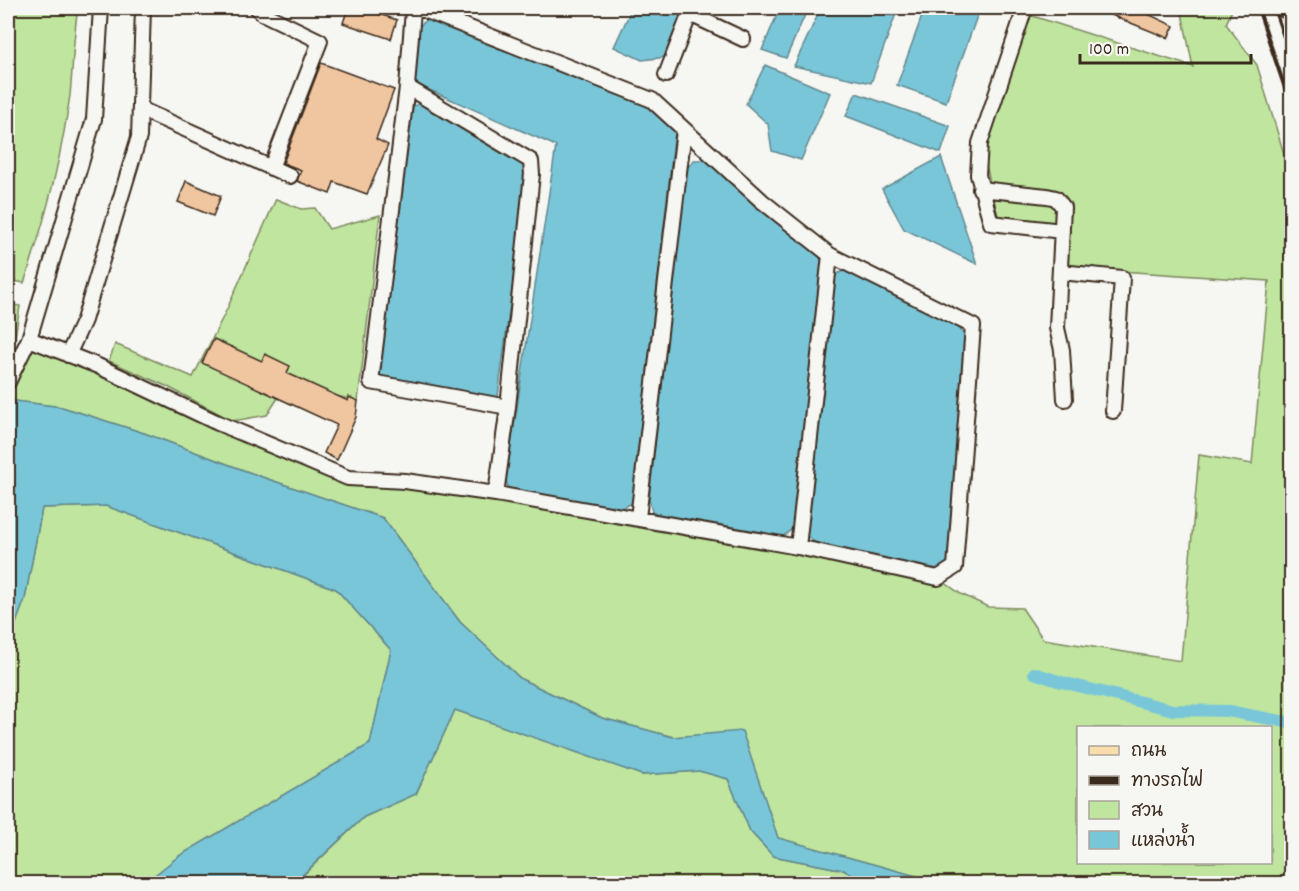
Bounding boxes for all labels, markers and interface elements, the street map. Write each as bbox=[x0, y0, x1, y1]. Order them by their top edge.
scale bar bbox=[1080, 27, 1251, 65]
text: 100 m bbox=[1089, 38, 1129, 63]
legend bbox=[1077, 726, 1272, 864]
text: ถนน bbox=[1131, 740, 1166, 765]
text: ทางรถไฟ bbox=[1131, 767, 1203, 795]
text: สวน bbox=[1131, 800, 1163, 825]
text: แหล่งน้ำ bbox=[1131, 823, 1195, 855]

